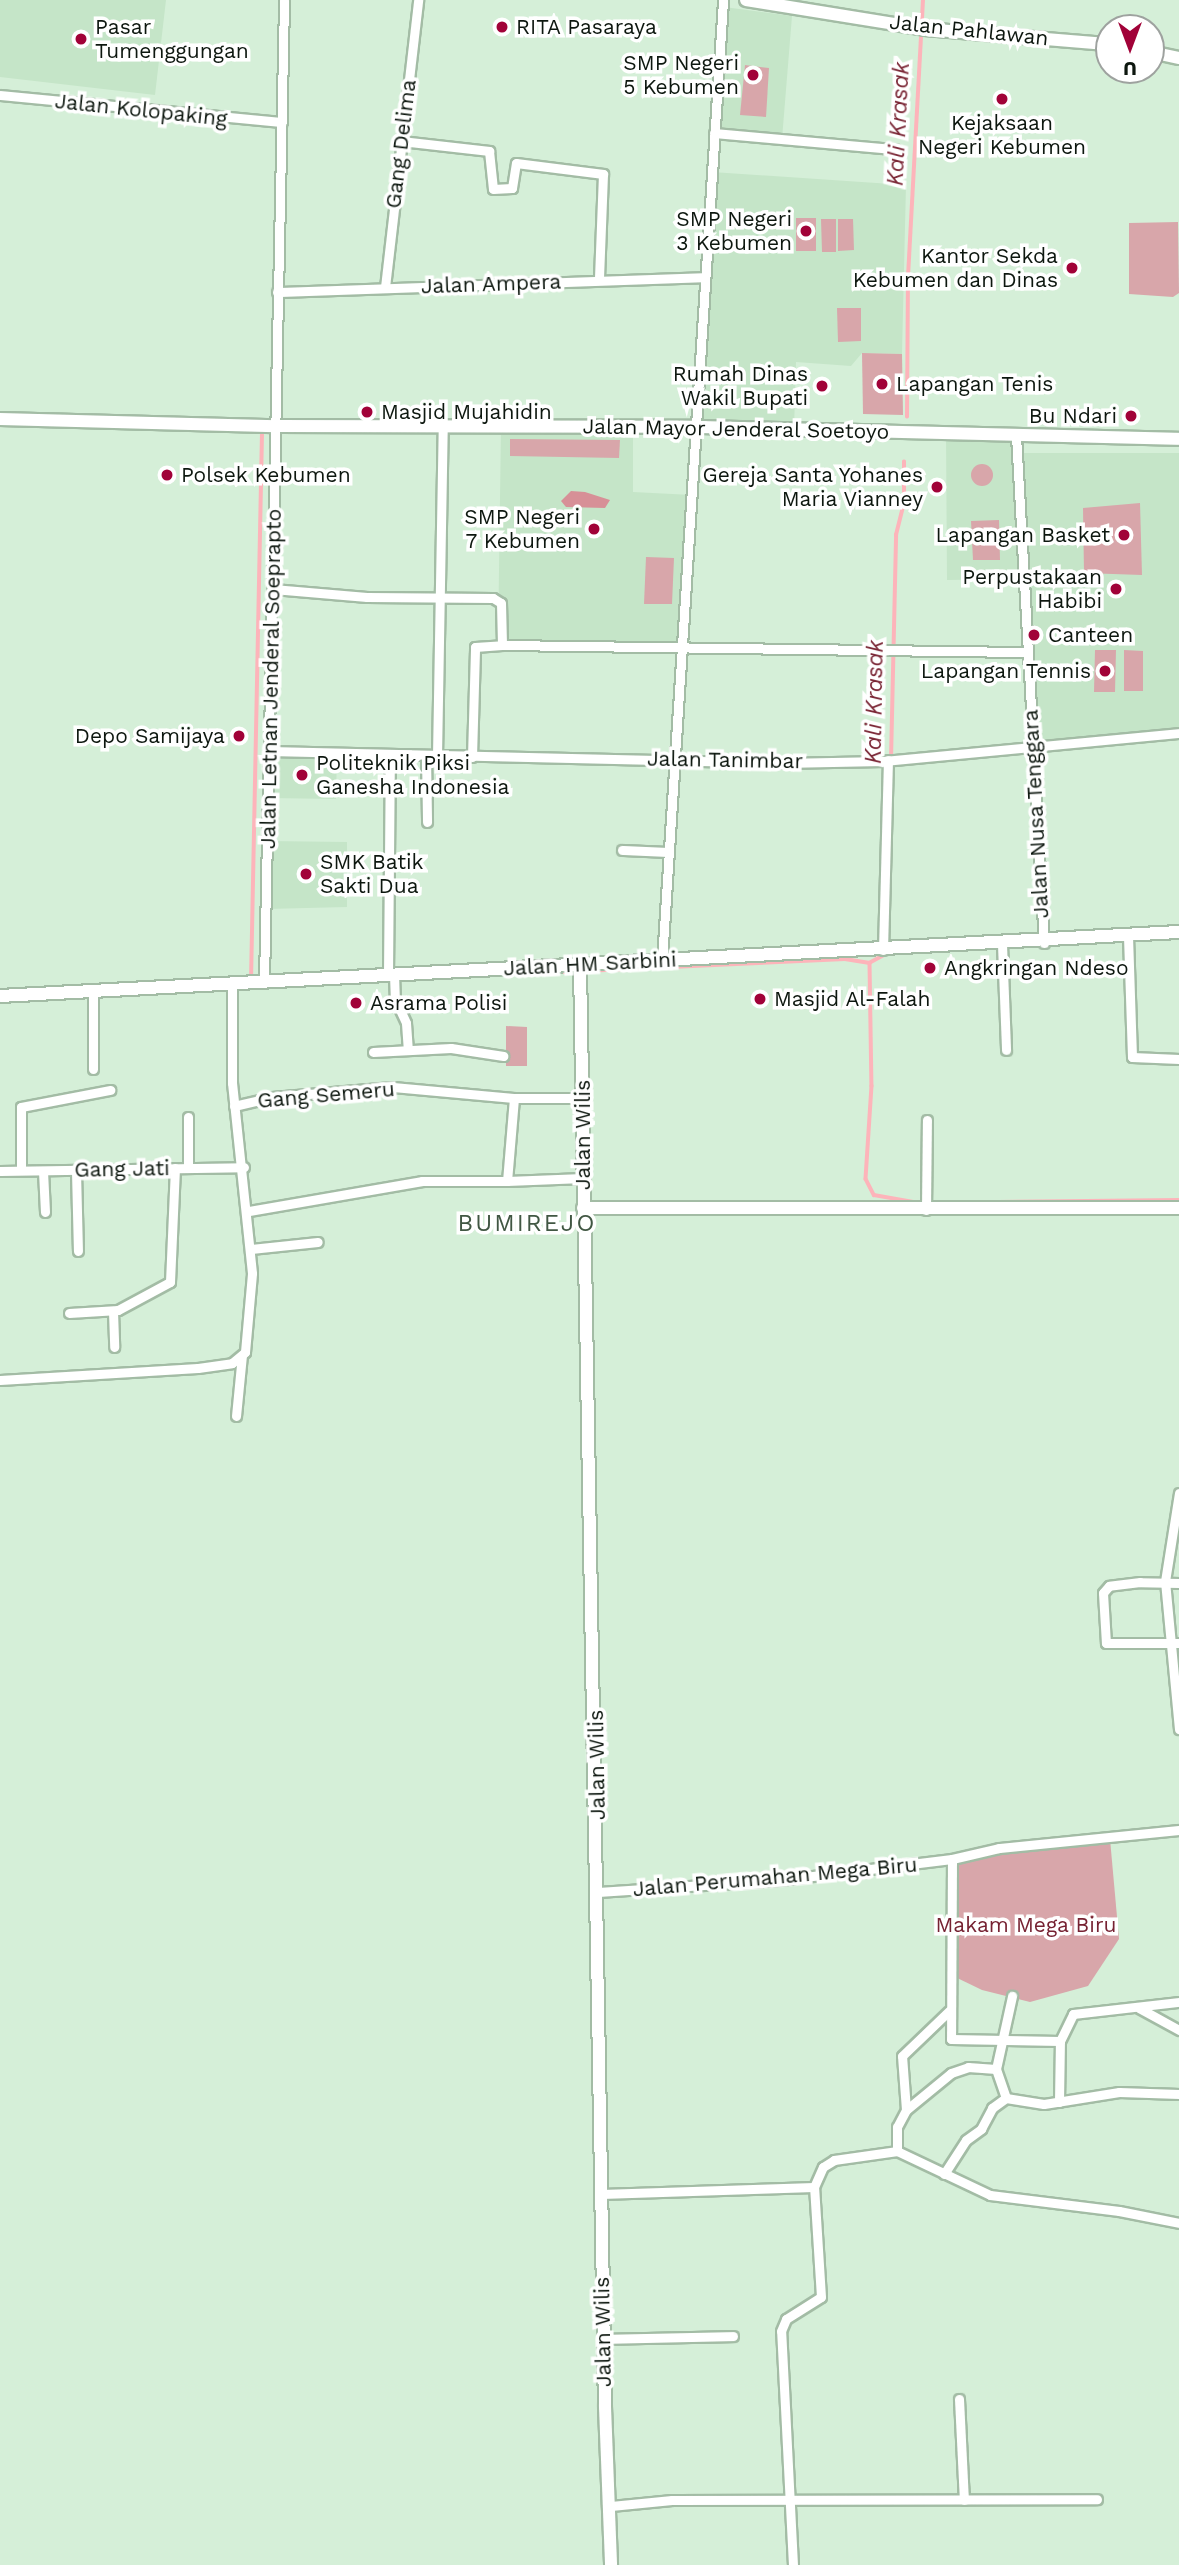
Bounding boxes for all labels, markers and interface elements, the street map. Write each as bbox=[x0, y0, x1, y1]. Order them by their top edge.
street label: Jalan Pahlawan bbox=[888, 9, 1050, 51]
place label: Pasar Tumenggungan bbox=[95, 14, 249, 64]
place label: RITA Pasaraya bbox=[516, 14, 658, 40]
north arrow bbox=[1095, 14, 1165, 84]
marker: RITA Pasaraya bbox=[494, 19, 510, 35]
marker: Pasar Tumenggungan bbox=[73, 31, 89, 47]
place label: SMP Negeri 5 Kebumen bbox=[623, 50, 739, 100]
text: U bbox=[1123, 57, 1137, 80]
water label: Kali Krasak bbox=[882, 61, 916, 187]
marker: SMP Negeri 5 Kebumen bbox=[745, 67, 761, 83]
street label: Gang Delima bbox=[381, 78, 421, 210]
street label: Jalan Kolopaking bbox=[54, 88, 228, 132]
marker: Kejaksaan Negeri Kebumen bbox=[994, 91, 1010, 107]
place label: Kejaksaan Negeri Kebumen bbox=[918, 110, 1086, 160]
place label: SMP Negeri 3 Kebumen bbox=[676, 206, 792, 256]
marker: SMP Negeri 3 Kebumen bbox=[798, 223, 814, 239]
place label: Kantor Sekda Kebumen dan Dinas bbox=[853, 243, 1058, 293]
marker: Kantor Sekda Kebumen dan Dinas bbox=[1064, 260, 1080, 276]
street label: Jalan Ampera bbox=[420, 269, 562, 299]
place label: Rumah Dinas Wakil Bupati bbox=[673, 361, 808, 411]
place label: Lapangan Tenis bbox=[896, 371, 1054, 397]
marker: Lapangan Tenis bbox=[874, 376, 890, 392]
marker: Rumah Dinas Wakil Bupati bbox=[814, 378, 830, 394]
place label: Masjid Mujahidin bbox=[381, 399, 552, 425]
place label: Bu Ndari bbox=[1029, 403, 1117, 429]
marker: Masjid Mujahidin bbox=[359, 404, 375, 420]
marker: Bu Ndari bbox=[1123, 408, 1139, 424]
street label: Jalan Mayor Jenderal Soetoyo bbox=[582, 414, 890, 444]
place label: Polsek Kebumen bbox=[181, 462, 351, 488]
place label: Gereja Santa Yohanes Maria Vianney bbox=[701, 462, 923, 512]
marker: Polsek Kebumen bbox=[159, 467, 175, 483]
marker: Gereja Santa Yohanes Maria Vianney bbox=[929, 479, 945, 495]
place label: SMP Negeri 7 Kebumen bbox=[464, 504, 580, 554]
street label: Jalan Letnan Jenderal Soeprapto bbox=[255, 508, 287, 850]
marker: SMP Negeri 7 Kebumen bbox=[586, 521, 602, 537]
place label: Lapangan Basket bbox=[935, 522, 1110, 548]
marker: Lapangan Basket bbox=[1116, 527, 1132, 543]
place label: Perpustakaan Habibi bbox=[962, 564, 1102, 614]
marker: Perpustakaan Habibi bbox=[1108, 581, 1124, 597]
place label: Canteen bbox=[1048, 622, 1133, 648]
marker: Canteen bbox=[1026, 627, 1042, 643]
water label: Kali Krasak bbox=[860, 640, 890, 764]
place label: Lapangan Tennis bbox=[920, 658, 1091, 684]
marker: Lapangan Tennis bbox=[1097, 663, 1113, 679]
street label: Jalan Nusa Tenggara bbox=[1018, 708, 1054, 920]
place label: Depo Samijaya bbox=[75, 723, 225, 749]
marker: Depo Samijaya bbox=[231, 728, 247, 744]
street label: Jalan Tanimbar bbox=[647, 746, 803, 774]
place label: Politeknik Piksi Ganesha Indonesia bbox=[316, 750, 510, 800]
marker: Politeknik Piksi Ganesha Indonesia bbox=[294, 767, 310, 783]
place label: SMK Batik Sakti Dua bbox=[320, 849, 424, 899]
marker: SMK Batik Sakti Dua bbox=[298, 866, 314, 882]
street label: Jalan HM Sarbini bbox=[503, 947, 677, 981]
place label: Angkringan Ndeso bbox=[944, 955, 1129, 981]
marker: Angkringan Ndeso bbox=[922, 960, 938, 976]
place label: Masjid Al-Falah bbox=[774, 986, 931, 1012]
place label: Asrama Polisi bbox=[370, 990, 508, 1016]
marker: Masjid Al-Falah bbox=[752, 991, 768, 1007]
marker: Asrama Polisi bbox=[348, 995, 364, 1011]
street label: Gang Semeru bbox=[256, 1076, 396, 1114]
street label: Jalan Wilis bbox=[570, 1080, 596, 1190]
street label: Gang Jati bbox=[74, 1156, 170, 1182]
district label: BUMIREJO bbox=[459, 1210, 595, 1238]
street label: Jalan Wilis bbox=[583, 1709, 611, 1821]
street label: Jalan Perumahan Mega Biru bbox=[631, 1852, 919, 1902]
park label: Makam Mega Biru bbox=[935, 1912, 1117, 1938]
street label: Jalan Wilis bbox=[589, 2276, 617, 2388]

